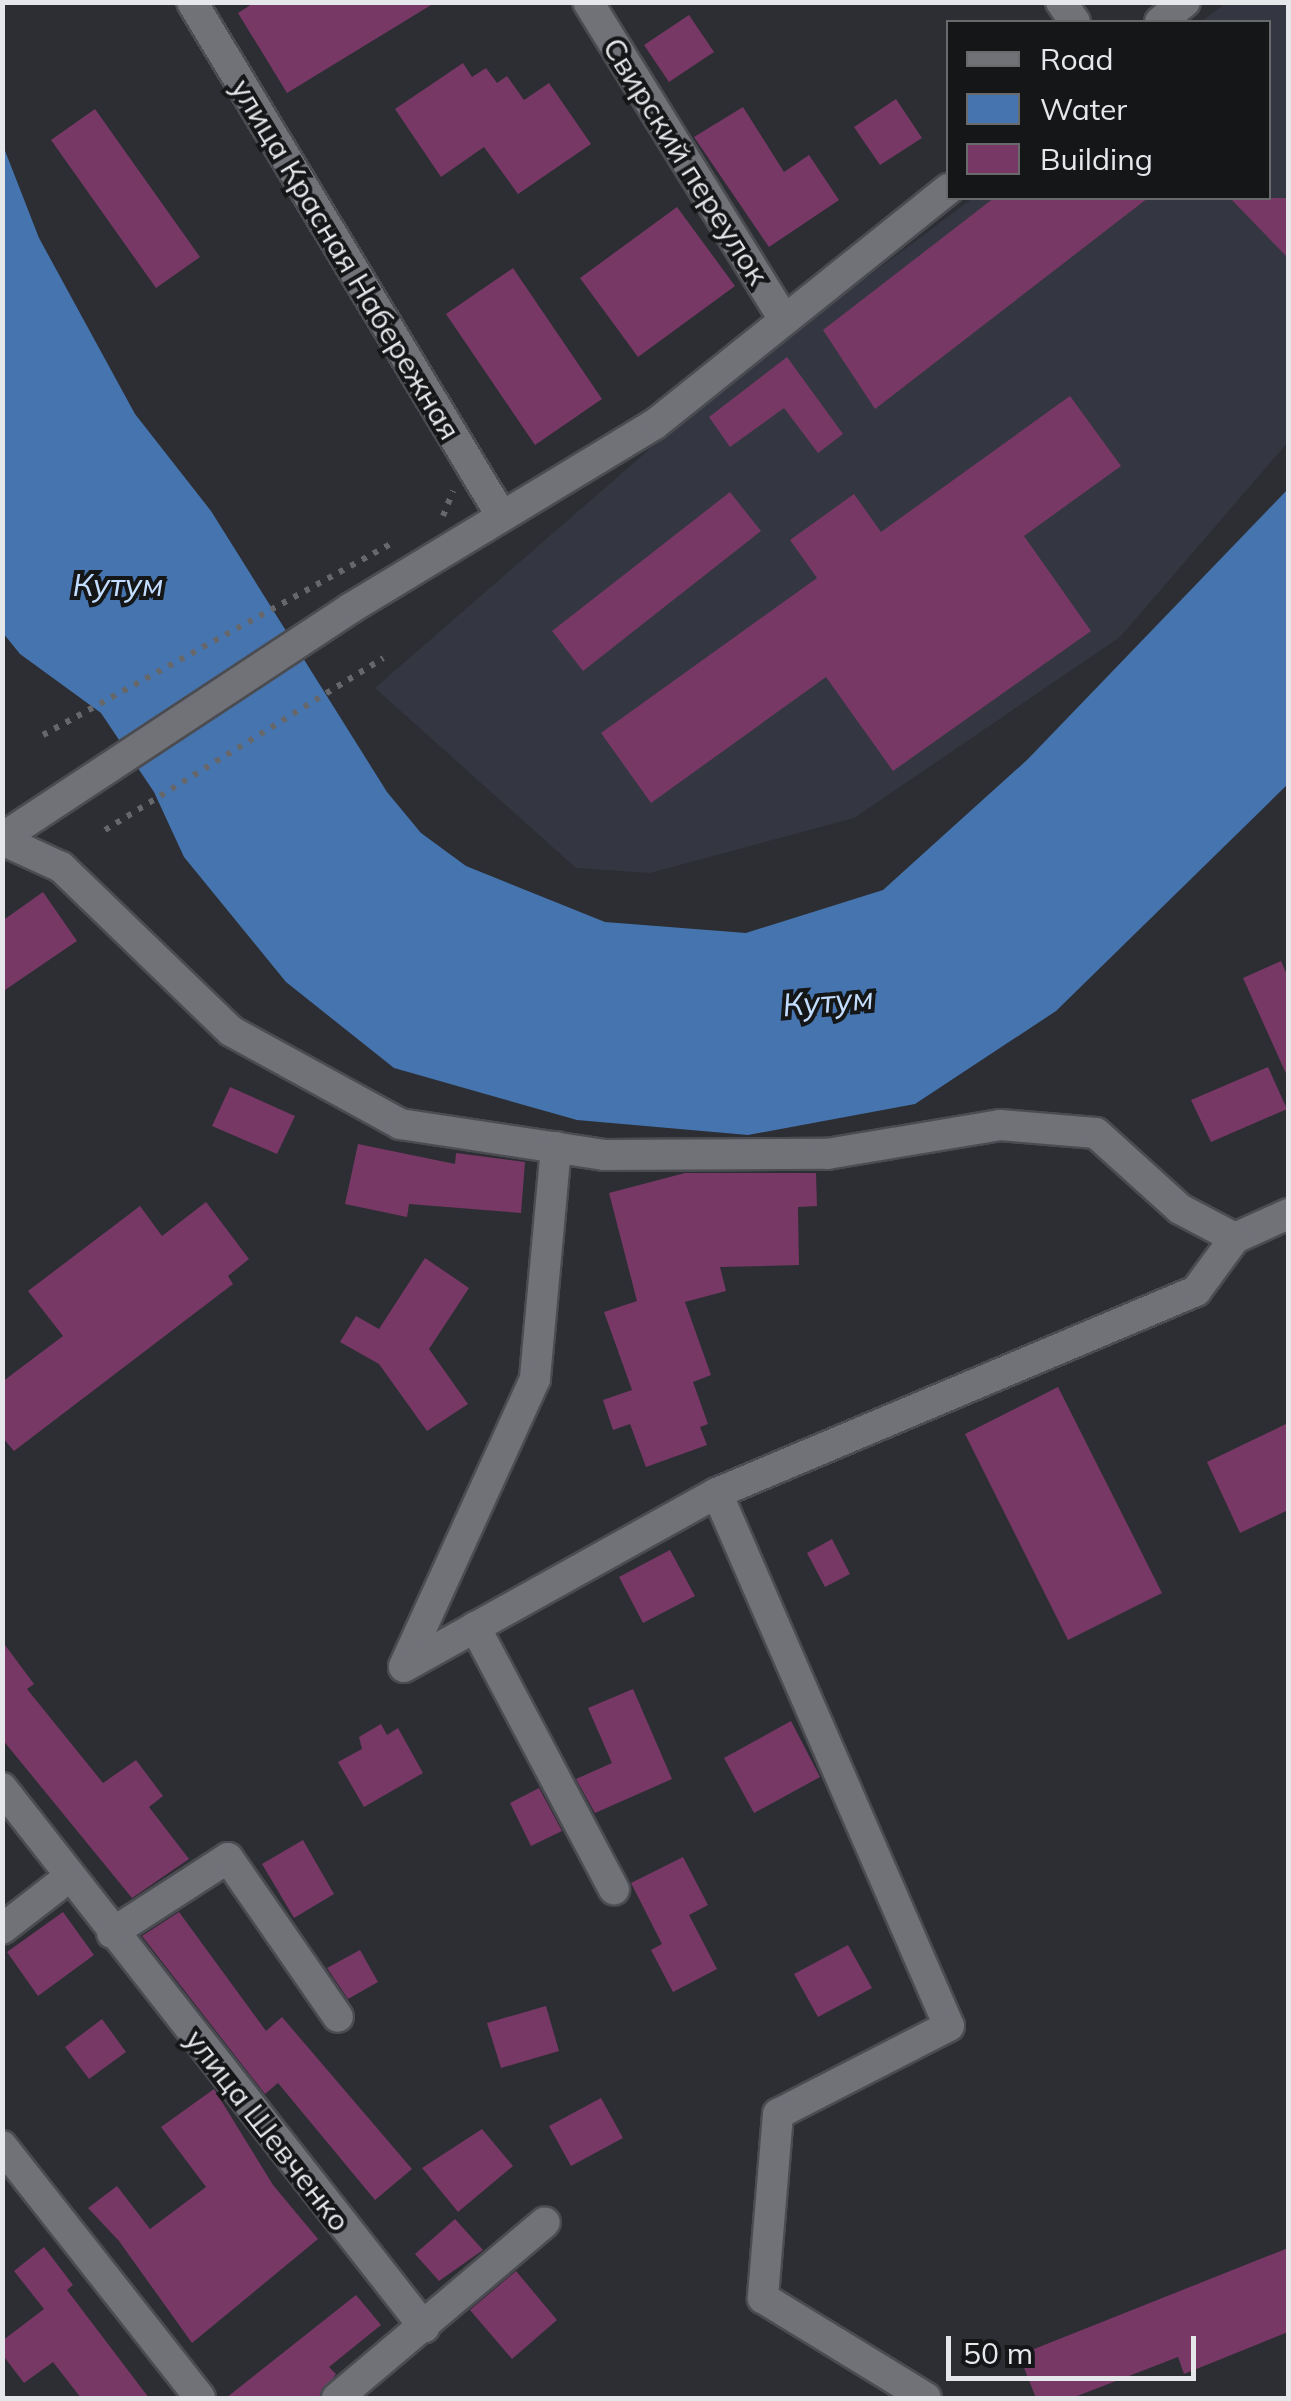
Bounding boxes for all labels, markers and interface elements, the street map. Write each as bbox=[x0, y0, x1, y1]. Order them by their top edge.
legend bbox=[946, 20, 1271, 200]
street label: Свирский переулок bbox=[596, 31, 776, 291]
text: Road bbox=[1040, 40, 1114, 78]
street label: улица Красная Набережная bbox=[224, 72, 468, 446]
text: Water bbox=[1040, 90, 1127, 128]
text: Building bbox=[1040, 140, 1153, 178]
water label: Кутум bbox=[72, 565, 164, 603]
water label: Кутум bbox=[781, 978, 875, 1024]
street label: улица Шевченко bbox=[178, 2022, 358, 2238]
scale bar bbox=[951, 2316, 1201, 2378]
text: 50 m bbox=[963, 2334, 1033, 2372]

